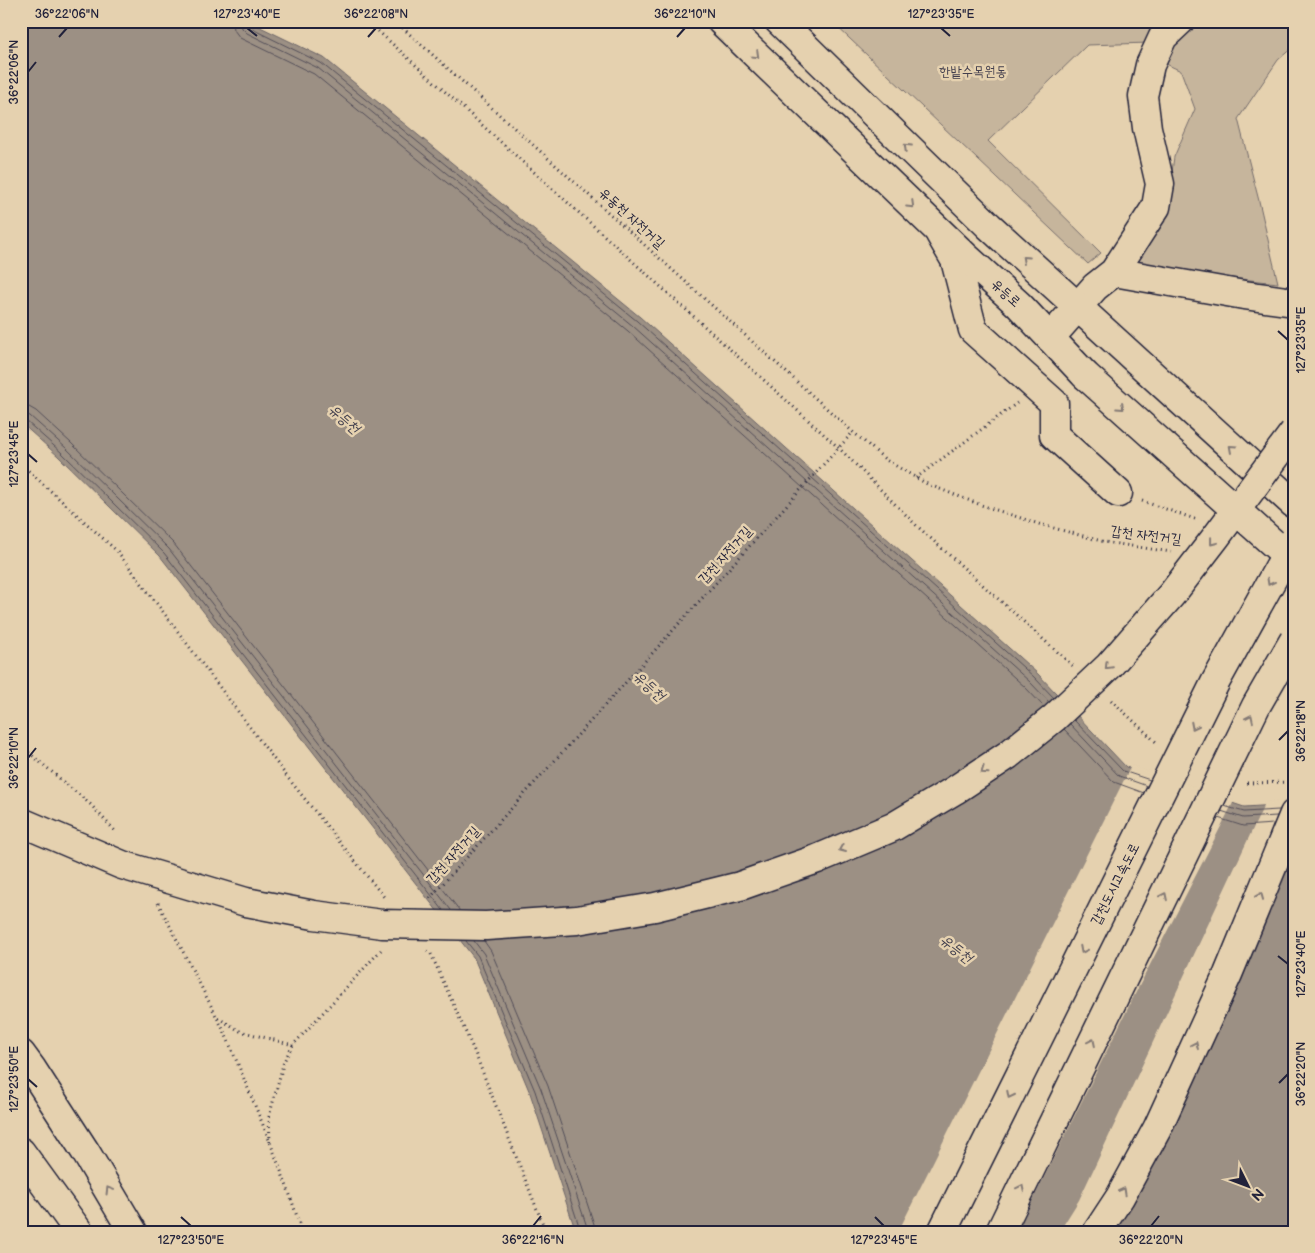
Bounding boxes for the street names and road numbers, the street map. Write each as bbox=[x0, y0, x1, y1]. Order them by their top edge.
street label: 유동천 자전거길 bbox=[596, 184, 669, 252]
street label: 유등로 bbox=[988, 275, 1024, 311]
street label: 갑천 자전거길 bbox=[695, 522, 756, 587]
street label: 갑천 자전거길 bbox=[1110, 522, 1183, 548]
street label: 갑천 자전거길 bbox=[423, 822, 484, 887]
street label: 갑천도시고속도로 bbox=[1087, 840, 1143, 928]

